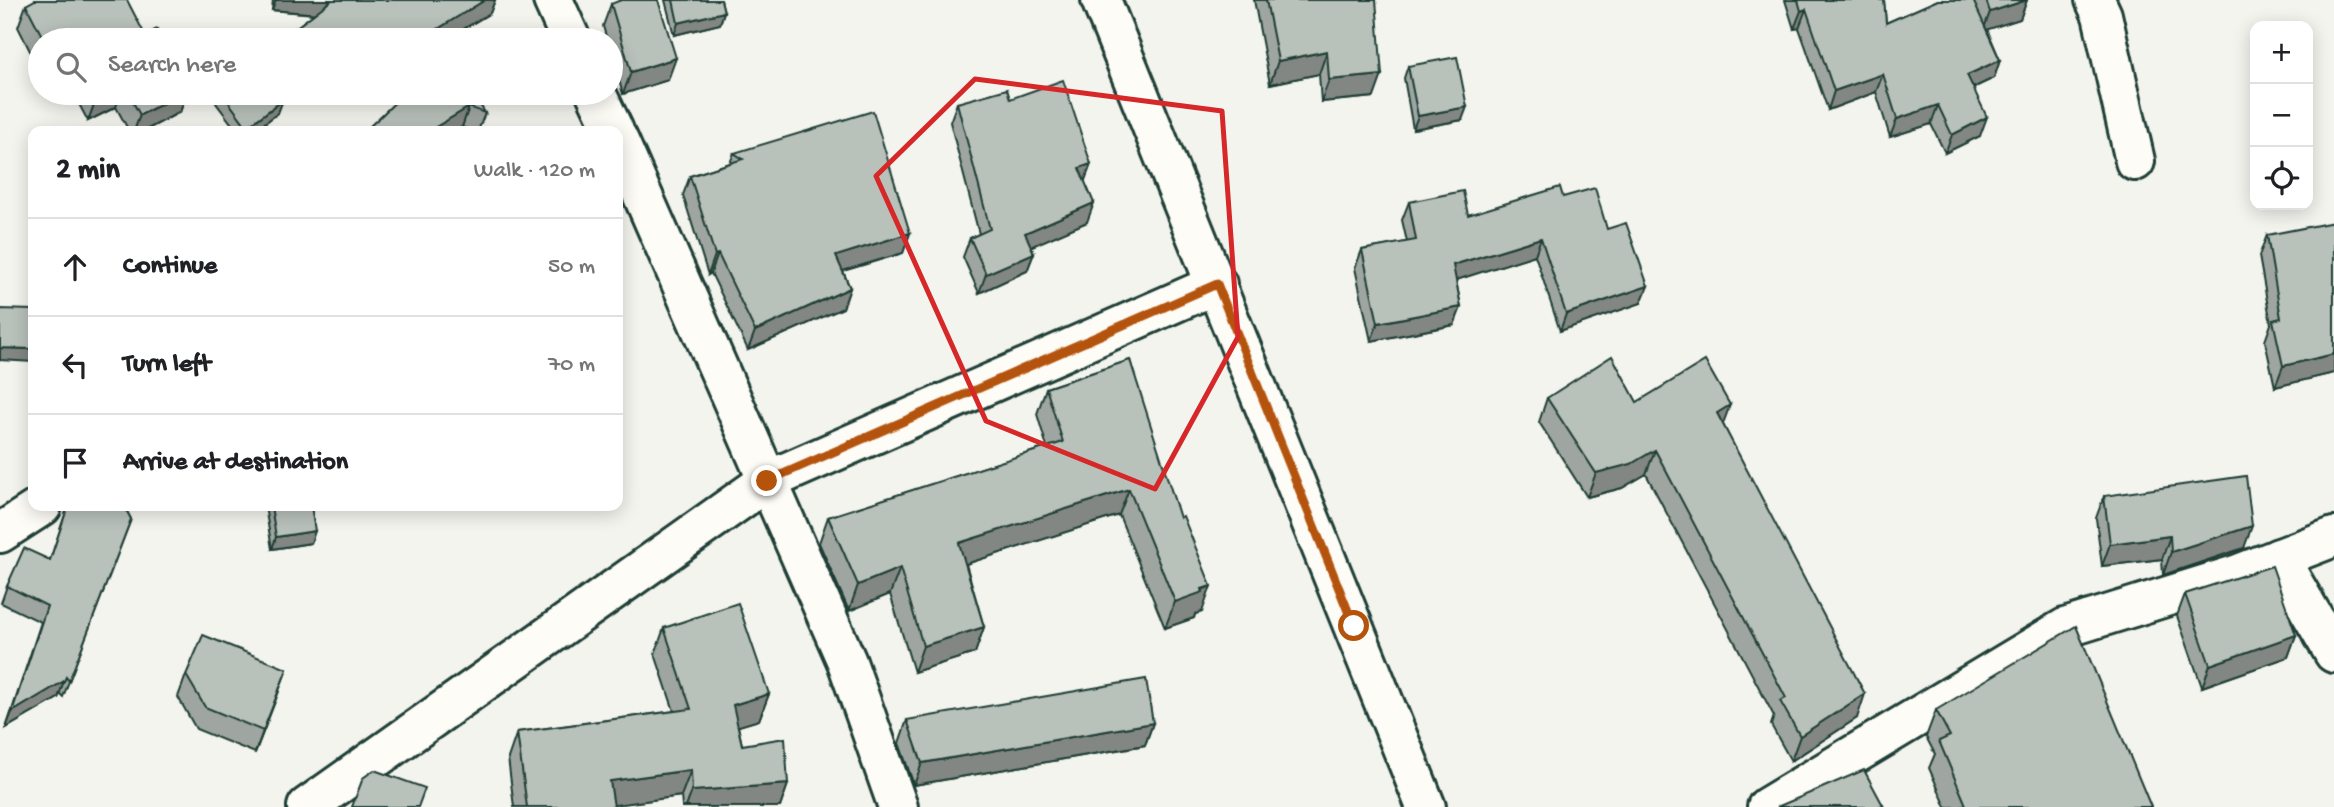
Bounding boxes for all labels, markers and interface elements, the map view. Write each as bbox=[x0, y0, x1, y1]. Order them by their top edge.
map controls bbox=[2250, 21, 2313, 210]
button: + bbox=[2250, 21, 2313, 84]
search box bbox=[28, 28, 623, 105]
icon: search bbox=[52, 48, 90, 86]
text: Search here bbox=[108, 51, 236, 82]
button: − bbox=[2250, 84, 2313, 147]
button: locate bbox=[2250, 147, 2313, 210]
text: 2 min bbox=[56, 154, 120, 189]
text: Walk · 120 m bbox=[474, 158, 595, 185]
icon: ahead bbox=[56, 248, 94, 286]
text: Continue bbox=[123, 252, 217, 283]
text: 50 m bbox=[548, 254, 595, 281]
icon: left bbox=[56, 346, 94, 384]
text: Turn left bbox=[123, 350, 211, 381]
text: 70 m bbox=[548, 352, 595, 379]
icon: arrive bbox=[56, 444, 94, 482]
text: Arrive at destination bbox=[123, 448, 348, 479]
route end bbox=[751, 465, 782, 496]
route start bbox=[1338, 610, 1369, 641]

